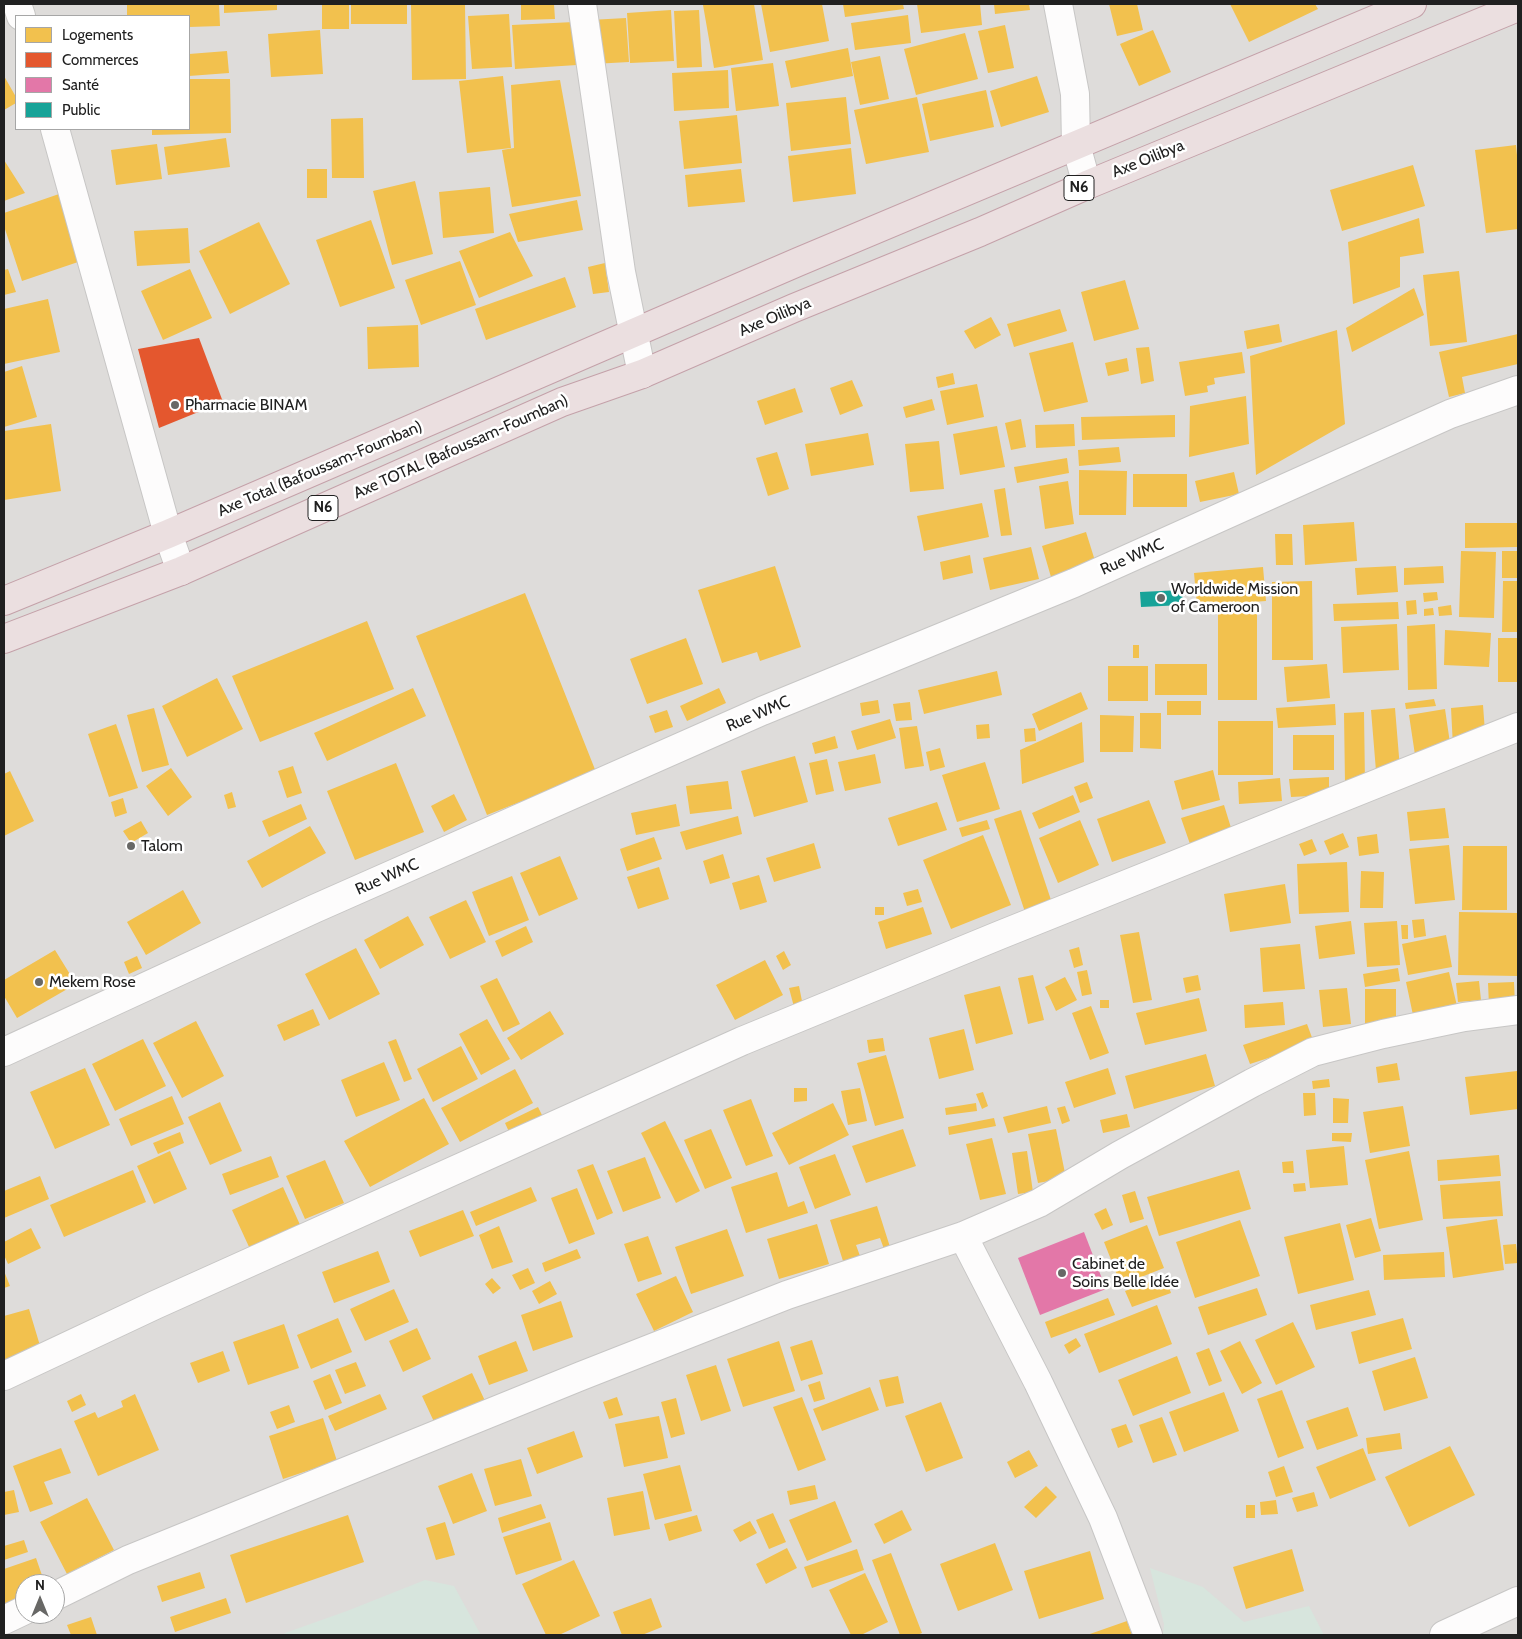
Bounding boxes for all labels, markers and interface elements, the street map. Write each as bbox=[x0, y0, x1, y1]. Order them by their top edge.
legend bbox=[15, 15, 190, 130]
text: Logements bbox=[62, 26, 133, 44]
text: Commerces bbox=[62, 51, 138, 69]
text: Santé bbox=[62, 76, 99, 94]
text: Public bbox=[62, 101, 100, 119]
street label: Axe Oilibya bbox=[1109, 136, 1187, 182]
road number: N6 bbox=[1064, 176, 1094, 200]
street label: Axe Oilibya bbox=[736, 293, 814, 341]
street label: Axe TOTAL (Bafoussam-Foumban) bbox=[351, 391, 571, 503]
place label: Pharmacie BINAM bbox=[185, 395, 307, 415]
marker: Pharmacie BINAM bbox=[169, 399, 181, 411]
street label: Axe Total (Bafoussam-Foumban) bbox=[215, 417, 425, 521]
road number: N6 bbox=[308, 496, 338, 520]
street label: Rue WMC bbox=[1097, 535, 1167, 579]
place label: Worldwide Mission of Cameroon bbox=[1171, 579, 1298, 617]
marker: Worldwide Mission of Cameroon bbox=[1155, 592, 1167, 604]
street label: Rue WMC bbox=[723, 692, 793, 736]
place label: Talom bbox=[141, 836, 183, 856]
marker: Talom bbox=[125, 840, 137, 852]
street label: Rue WMC bbox=[352, 855, 422, 899]
place label: Mekem Rose bbox=[49, 972, 136, 992]
marker: Mekem Rose bbox=[33, 976, 45, 988]
place label: Cabinet de Soins Belle Idée bbox=[1072, 1254, 1179, 1292]
marker: Cabinet de Soins Belle Idée bbox=[1056, 1267, 1068, 1279]
north arrow bbox=[15, 1574, 65, 1624]
text: N bbox=[35, 1576, 45, 1594]

